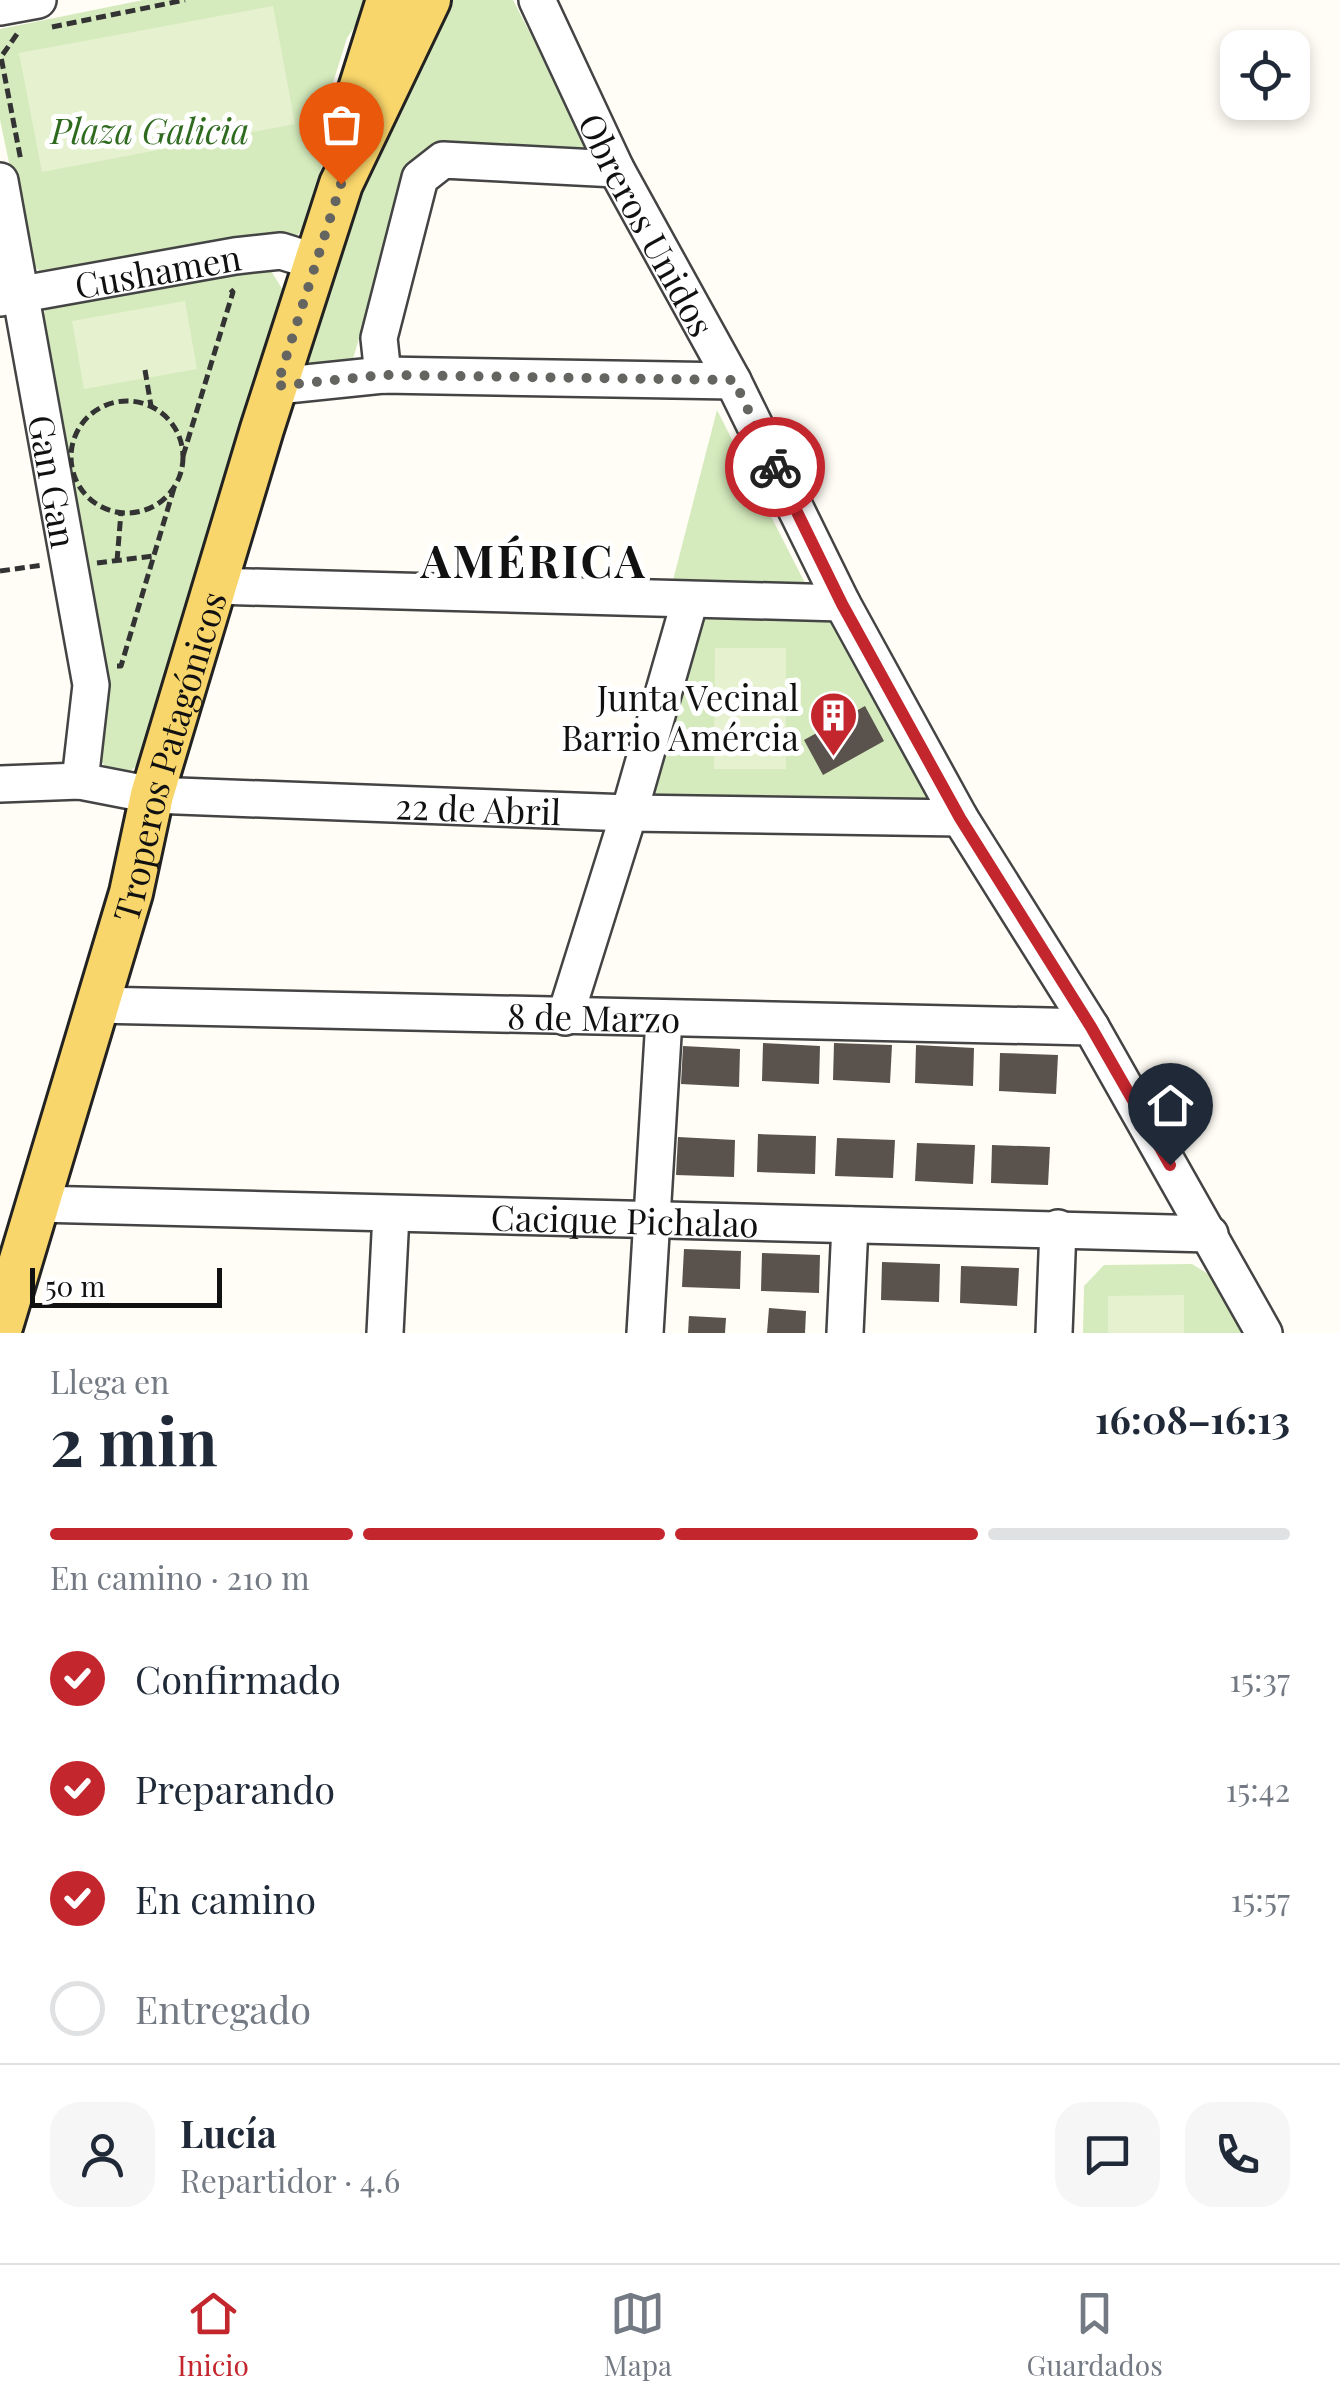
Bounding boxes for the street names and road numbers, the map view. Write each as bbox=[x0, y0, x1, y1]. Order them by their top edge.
street label: Obreros Unidos bbox=[569, 105, 727, 344]
street label: Cushamen bbox=[71, 232, 244, 308]
street label: Gan Gan bbox=[19, 411, 89, 551]
street label: Troperos Patagónicos bbox=[100, 586, 235, 927]
street label: 22 de Abril bbox=[395, 781, 562, 834]
street label: 8 de Marzo bbox=[507, 991, 681, 1041]
street label: Cacique Pichalao bbox=[490, 1192, 759, 1246]

